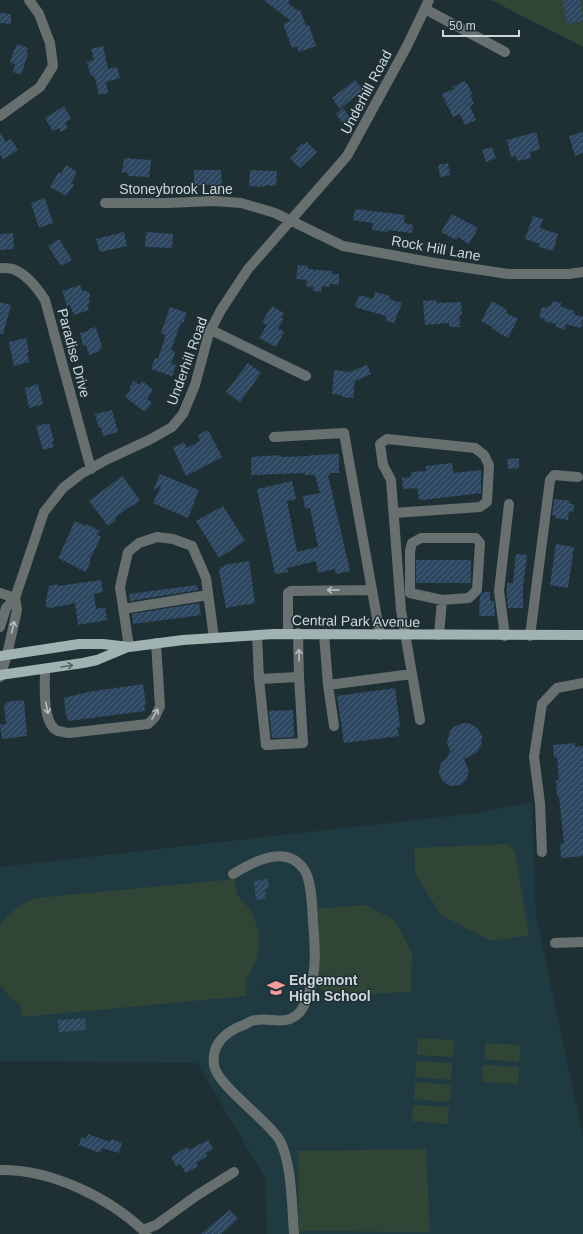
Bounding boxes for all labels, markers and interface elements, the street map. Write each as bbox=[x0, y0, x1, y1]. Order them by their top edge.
scale bar bbox=[443, 12, 519, 38]
text: 50 m bbox=[449, 19, 476, 33]
street label: Underhill Road bbox=[337, 47, 395, 137]
street label: Stoneybrook Lane bbox=[119, 181, 233, 197]
street label: Rock Hill Lane bbox=[390, 232, 482, 264]
street label: Paradise Drive bbox=[54, 307, 94, 400]
street label: Underhill Road bbox=[164, 315, 210, 407]
one-way arrow bbox=[327, 587, 340, 594]
street label: Central Park Avenue bbox=[292, 612, 420, 630]
one-way arrow bbox=[10, 620, 18, 633]
one-way arrow bbox=[295, 649, 302, 662]
one-way arrow bbox=[60, 662, 73, 670]
one-way arrow bbox=[43, 701, 51, 714]
one-way arrow bbox=[152, 708, 160, 720]
place label: Edgemont High School bbox=[289, 972, 371, 1004]
school or university icon: Edgemont High School bbox=[266, 978, 286, 998]

